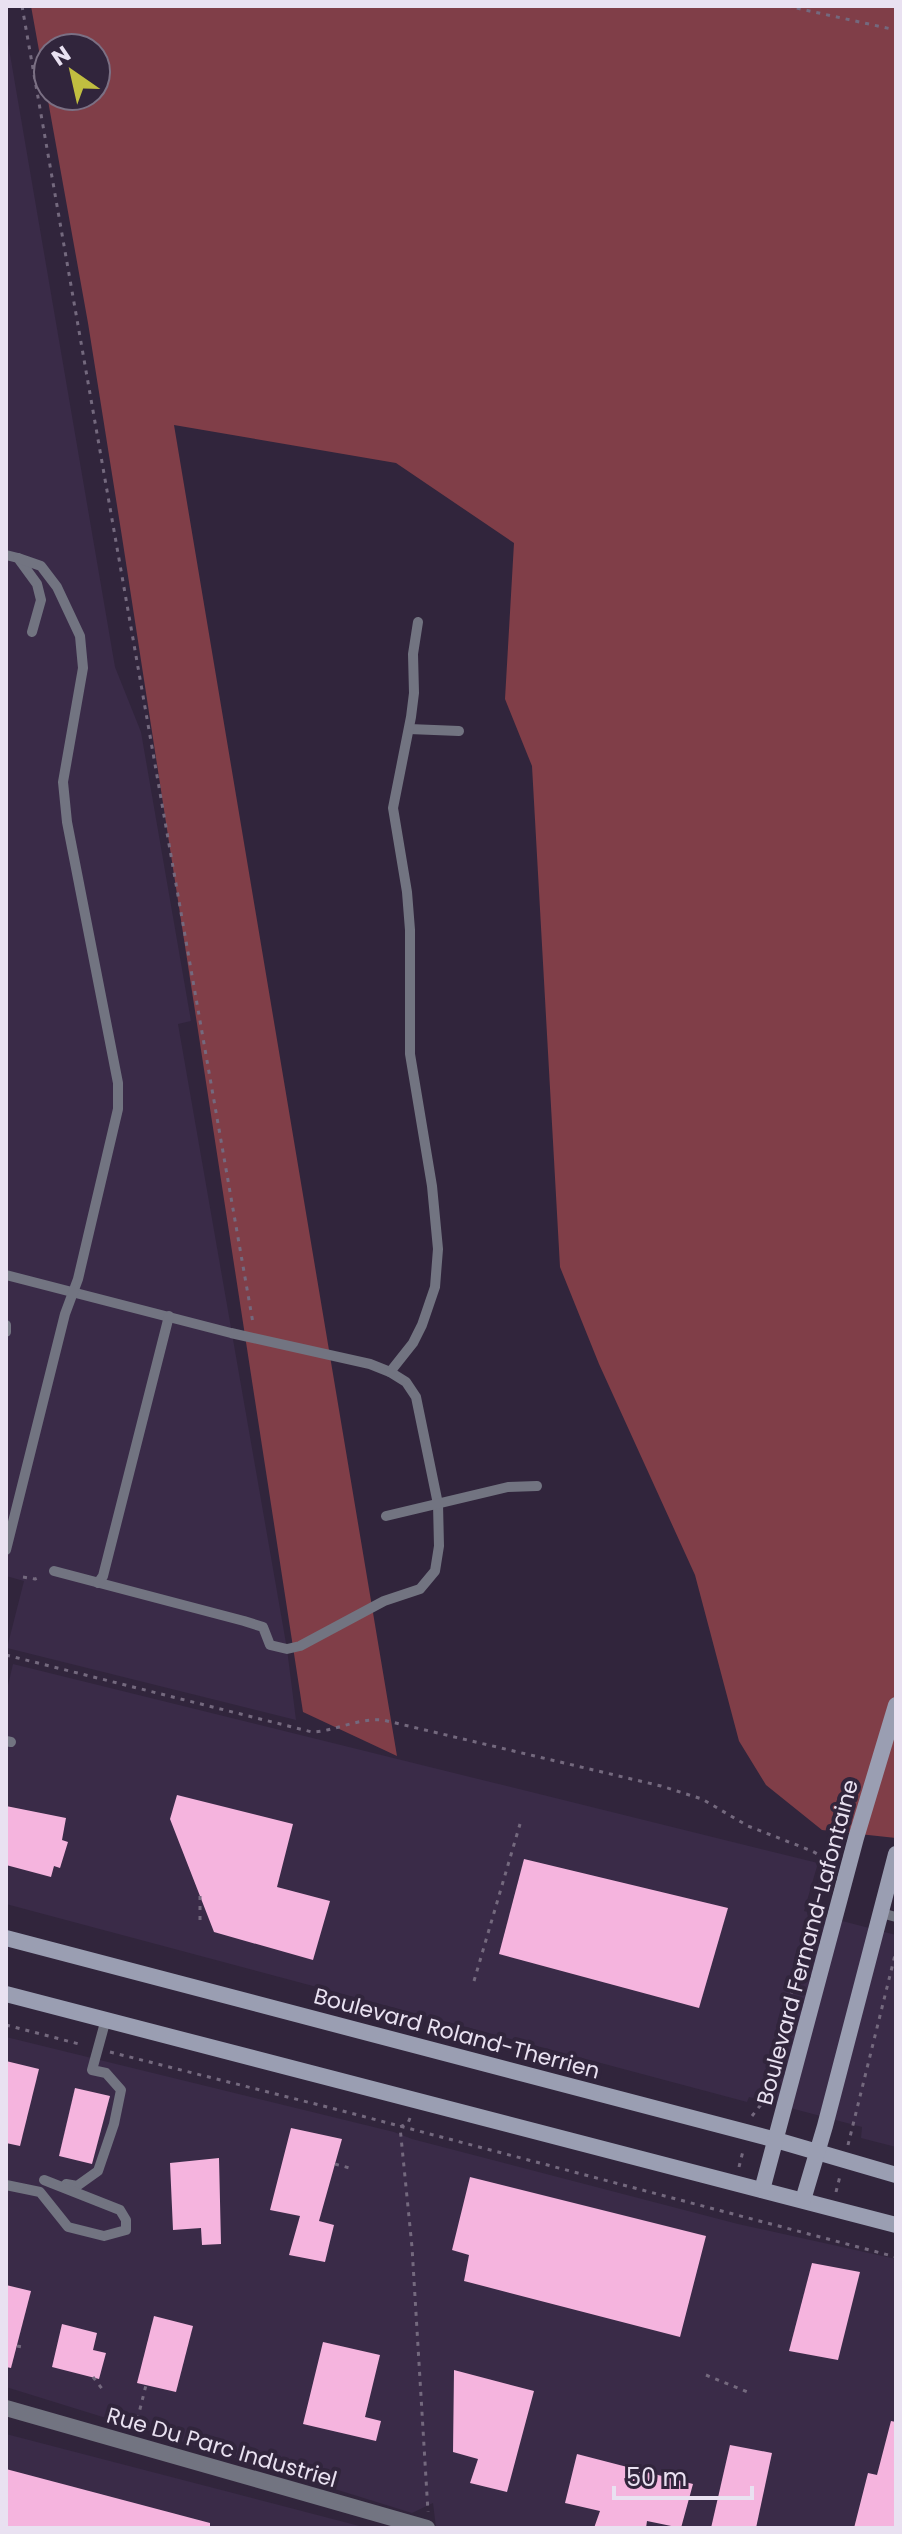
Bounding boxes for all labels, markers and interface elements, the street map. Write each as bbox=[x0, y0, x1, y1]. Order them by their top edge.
north arrow bbox=[32, 32, 112, 112]
text: N bbox=[46, 38, 77, 73]
street label: Boulevard Fernand-Lafontaine bbox=[749, 1776, 866, 2108]
street label: Boulevard Roland-Therrien bbox=[310, 1980, 603, 2087]
street label: Rue Du Parc Industriel bbox=[103, 2400, 341, 2495]
scale bar bbox=[614, 2450, 752, 2500]
text: 50 m bbox=[626, 2461, 687, 2494]

